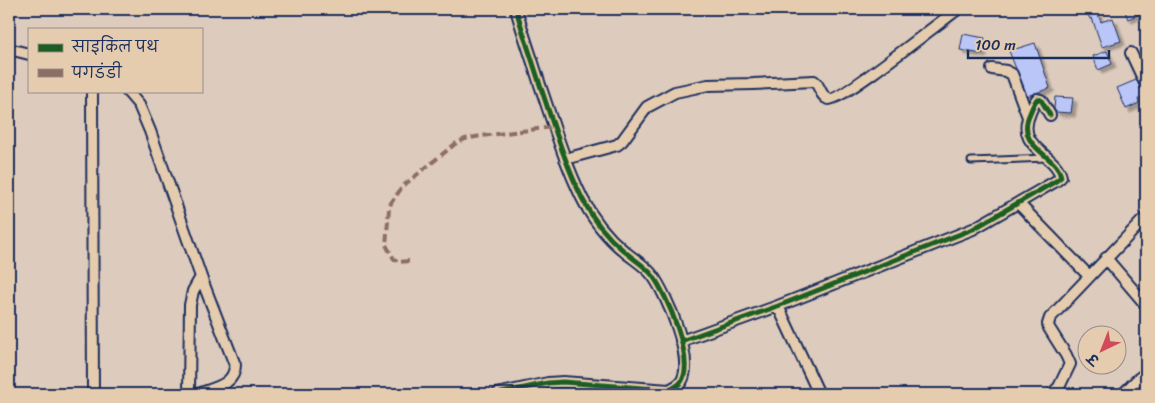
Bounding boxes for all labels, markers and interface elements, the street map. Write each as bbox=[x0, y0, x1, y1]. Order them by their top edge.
legend bbox=[28, 28, 202, 92]
scale bar bbox=[968, 28, 1109, 60]
text: 100 m bbox=[975, 32, 1016, 58]
text: साइकिल पथ bbox=[71, 34, 159, 60]
text: पगडंडी bbox=[71, 60, 122, 86]
north arrow bbox=[1078, 326, 1128, 376]
text: उ bbox=[1080, 346, 1107, 373]

